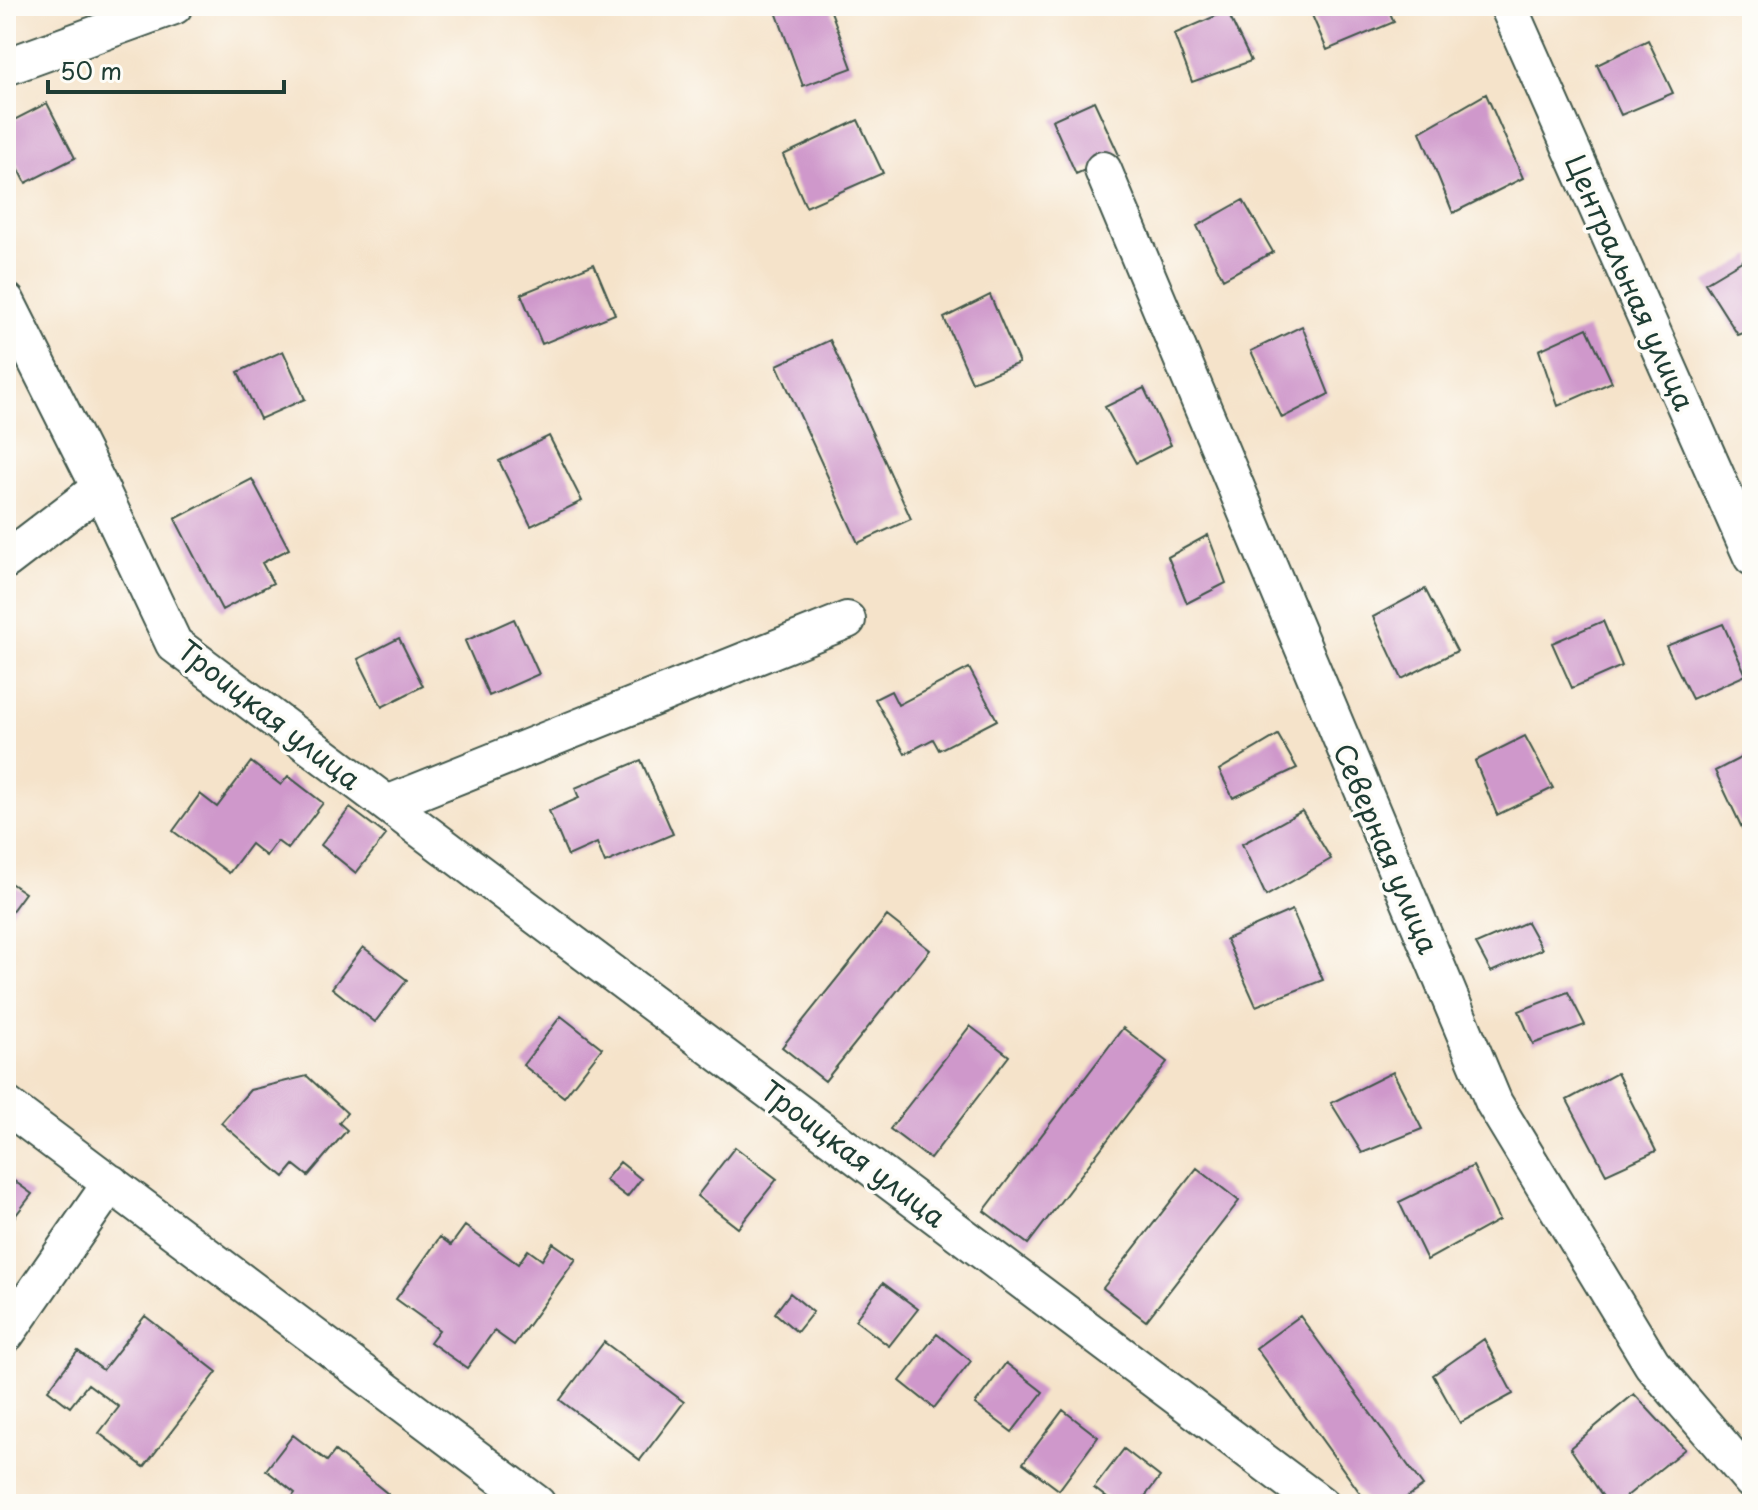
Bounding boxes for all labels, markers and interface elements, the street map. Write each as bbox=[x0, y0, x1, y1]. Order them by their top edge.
scale bar bbox=[48, 44, 284, 94]
text: 50 m bbox=[60, 52, 122, 88]
street label: Центральная улица bbox=[1555, 147, 1707, 417]
street label: Троицкая улица bbox=[169, 629, 371, 800]
street label: Северная улица bbox=[1323, 736, 1451, 960]
street label: Троицкая улица bbox=[752, 1069, 956, 1237]

